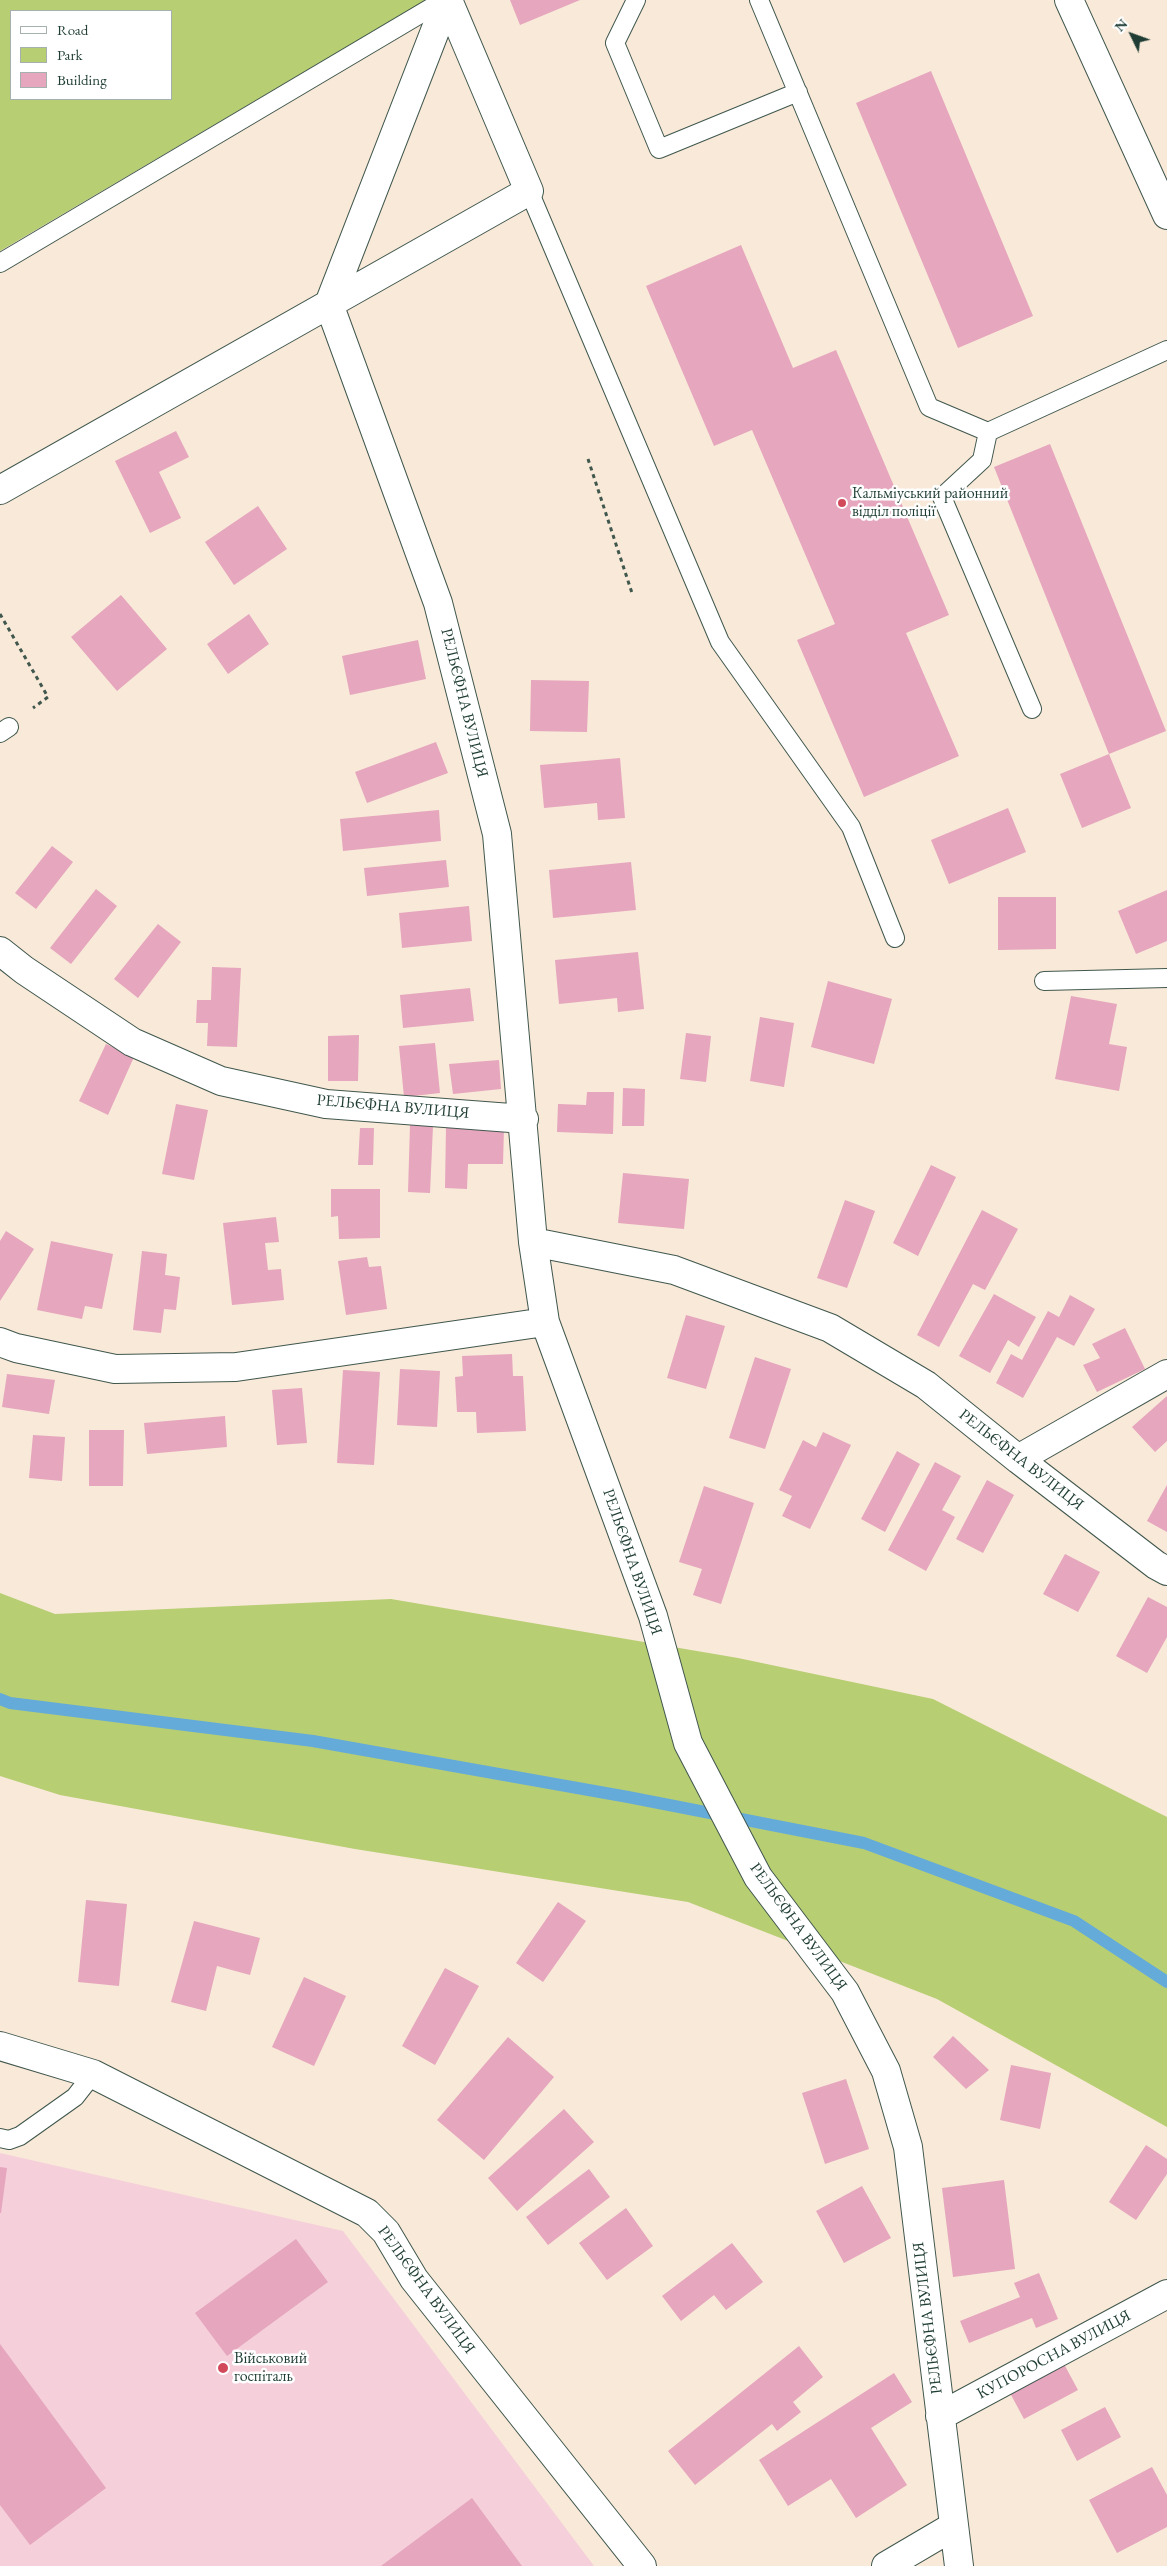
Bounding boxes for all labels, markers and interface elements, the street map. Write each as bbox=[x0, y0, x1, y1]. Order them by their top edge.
legend bbox=[10, 10, 172, 100]
north arrow bbox=[1107, 10, 1157, 60]
text: N bbox=[1110, 15, 1131, 35]
text: Road bbox=[57, 20, 88, 39]
text: Park bbox=[57, 45, 83, 64]
text: Building bbox=[57, 70, 107, 89]
place label: Кальміуський районний відділ поліції bbox=[852, 484, 1008, 522]
marker: Кальміуський районний відділ поліції bbox=[836, 497, 848, 509]
street label: РЕЛЬЄФНА ВУЛИЦЯ bbox=[436, 626, 492, 780]
street label: РЕЛЬЄФНА ВУЛИЦЯ bbox=[316, 1091, 470, 1123]
street label: РЕЛЬЄФНА ВУЛИЦЯ bbox=[955, 1405, 1087, 1515]
street label: РЕЛЬЄФНА ВУЛИЦЯ bbox=[598, 1486, 666, 1638]
street label: РЕЛЬЄФНА ВУЛИЦЯ bbox=[745, 1859, 851, 1995]
street label: РЕЛЬЄФНА ВУЛИЦЯ bbox=[373, 2222, 479, 2358]
street label: РЕЛЬЄФНА ВУЛИЦЯ bbox=[909, 2241, 947, 2395]
street label: КУПОРОСНА ВУЛИЦЯ bbox=[974, 2306, 1134, 2404]
place label: Військовий госпіталь bbox=[234, 2349, 307, 2387]
marker: Військовий госпіталь bbox=[216, 2361, 230, 2375]

